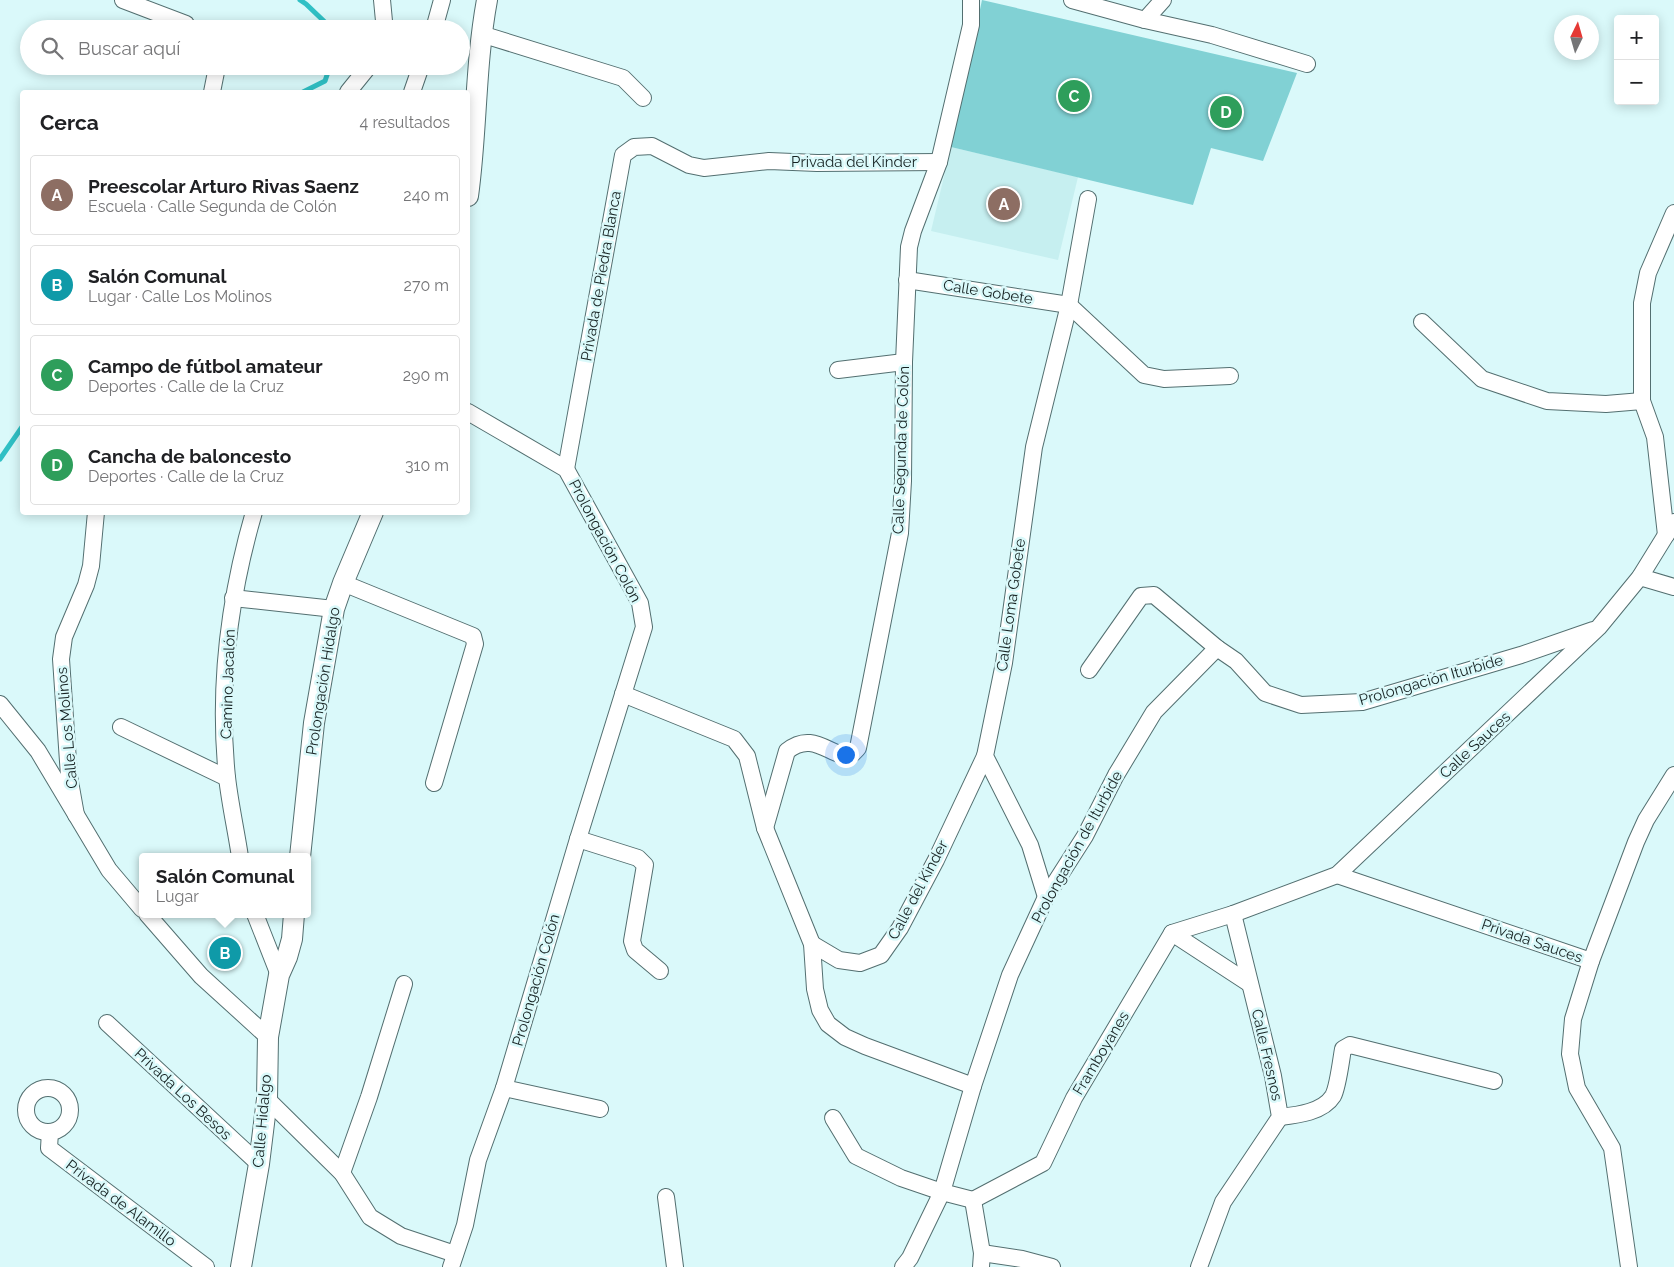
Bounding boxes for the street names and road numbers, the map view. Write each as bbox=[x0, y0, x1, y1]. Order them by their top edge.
street label: Privada del Kinder bbox=[791, 153, 918, 171]
street label: Privada de Piedra Blanca bbox=[577, 189, 625, 363]
street label: Calle Gobete bbox=[942, 276, 1034, 308]
street label: Calle Segunda de Colón bbox=[889, 366, 913, 534]
street label: Prolongación Colón bbox=[565, 477, 645, 605]
street label: Calle Loma Gobete bbox=[993, 537, 1029, 673]
street label: Prolongación Hidalgo bbox=[302, 606, 344, 756]
street label: Camino Jacalón bbox=[217, 629, 239, 739]
street label: Prolongación Iturbide bbox=[1357, 651, 1505, 709]
street label: Calle Los Molinos bbox=[53, 666, 81, 790]
street label: Calle Sauces bbox=[1436, 708, 1514, 782]
street label: Prolongación de Iturbide bbox=[1028, 768, 1126, 926]
street label: Calle del Kinder bbox=[884, 837, 952, 943]
street label: Prolongación Colón bbox=[509, 912, 563, 1048]
street label: Privada Sauces bbox=[1479, 915, 1585, 967]
street label: Calle Fresnos bbox=[1248, 1007, 1286, 1103]
street label: Framboyanes bbox=[1069, 1008, 1133, 1098]
street label: Privada Los Besos bbox=[131, 1044, 235, 1144]
street label: Calle Hidalgo bbox=[249, 1074, 275, 1168]
street label: Privada de Alamillo bbox=[62, 1156, 180, 1250]

